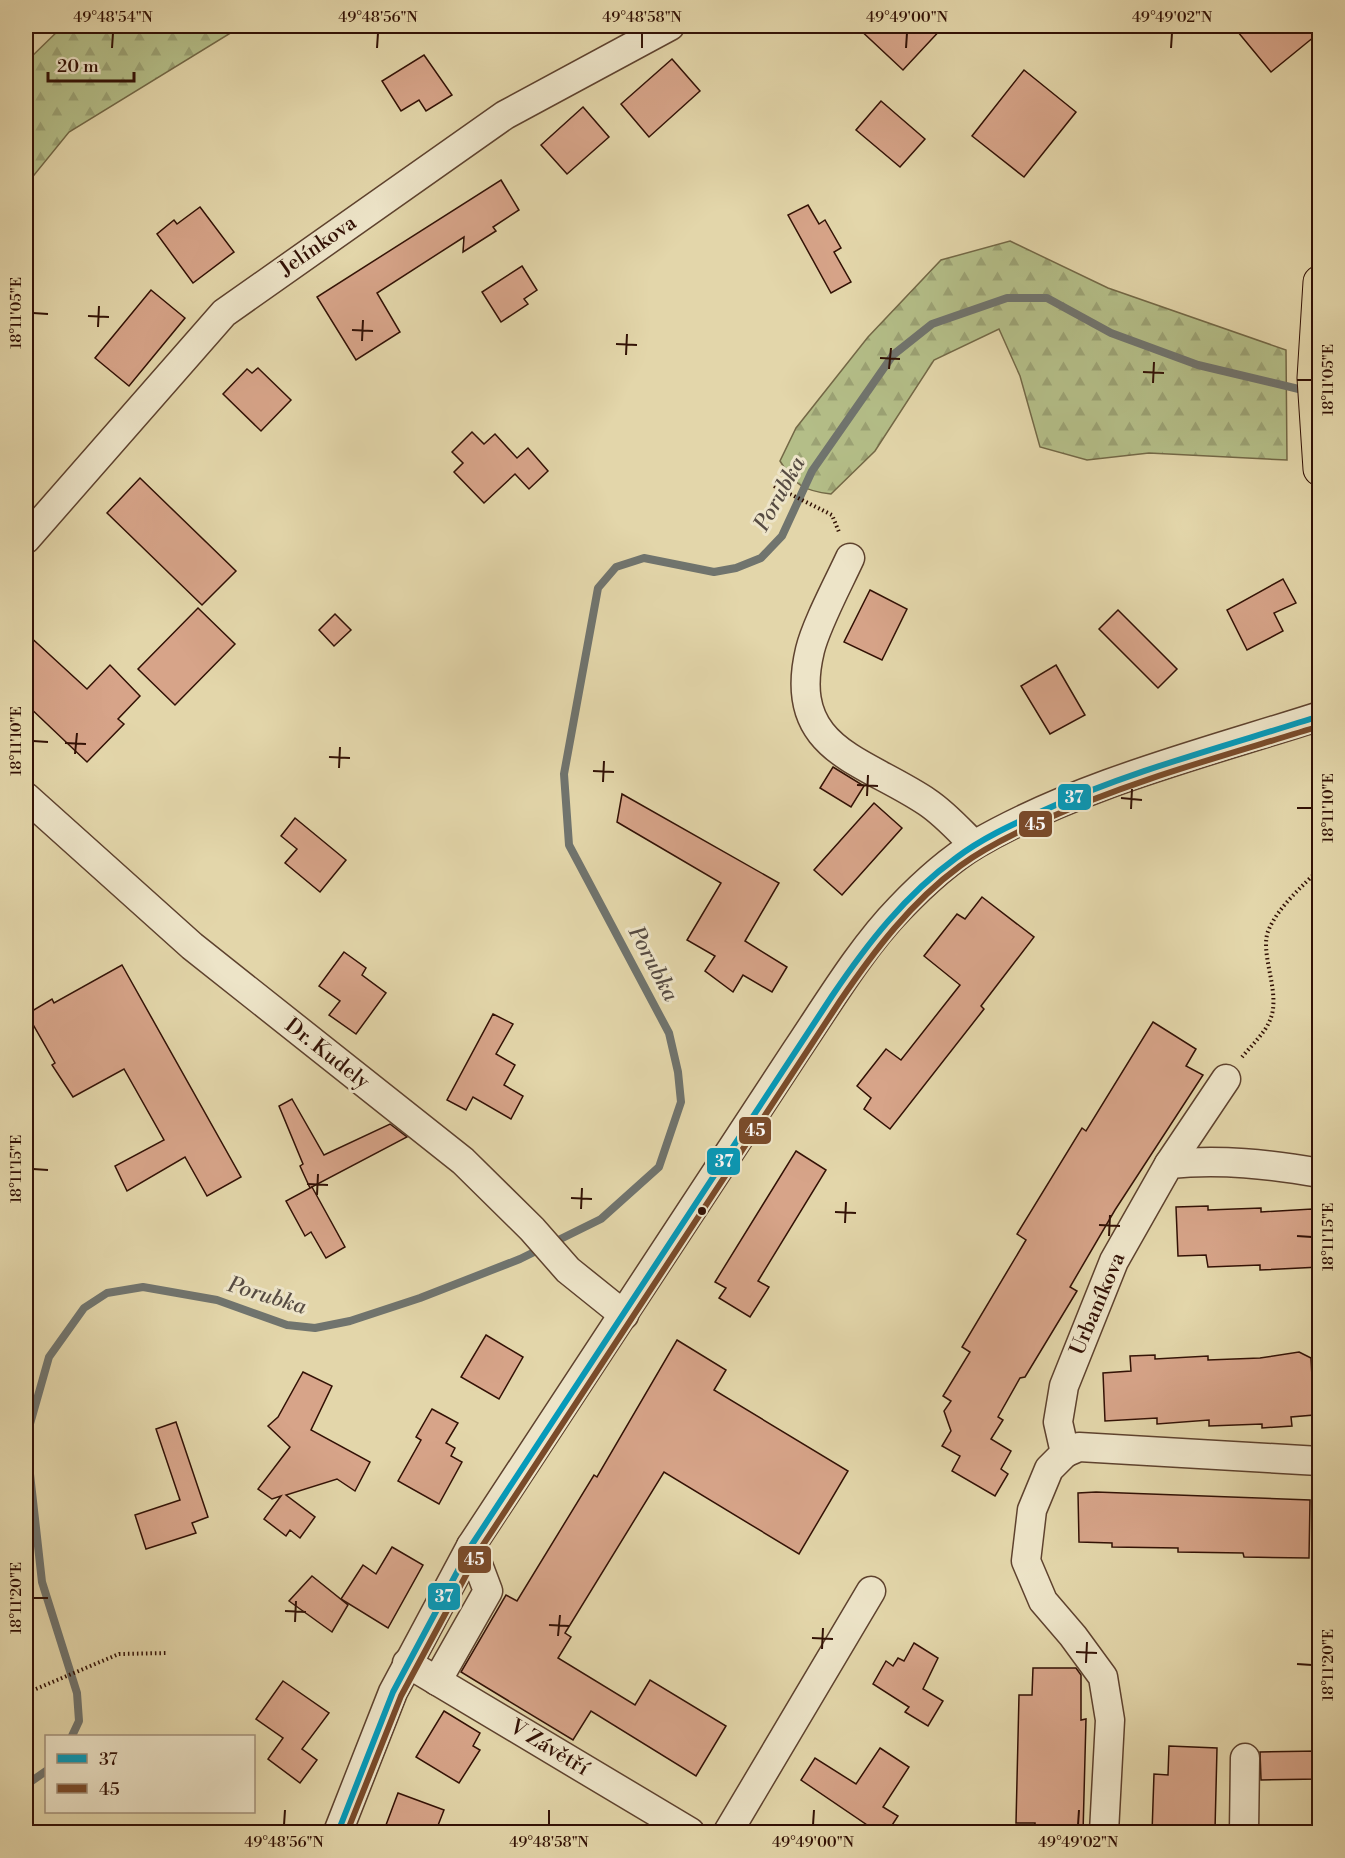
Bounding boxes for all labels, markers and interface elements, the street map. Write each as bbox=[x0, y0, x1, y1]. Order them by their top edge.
text: 49°48'54"N bbox=[73, 8, 153, 27]
text: 49°48'56"N bbox=[338, 8, 418, 27]
text: 49°48'58"N bbox=[602, 8, 682, 27]
text: 49°49'00"N bbox=[866, 8, 948, 27]
text: 49°49'02"N bbox=[1132, 8, 1212, 27]
scale bar bbox=[48, 45, 134, 83]
text: 20 m bbox=[57, 55, 99, 78]
street label: Jelínkova bbox=[274, 210, 362, 283]
text: 18°11'05"E bbox=[7, 277, 26, 349]
text: 18°11'05"E bbox=[1319, 344, 1338, 416]
water label: Porubka bbox=[748, 451, 812, 537]
text: 18°11'10"E bbox=[7, 706, 26, 776]
text: 18°11'10"E bbox=[1319, 773, 1338, 843]
line badge: 37 bbox=[1057, 783, 1092, 811]
text: 37 bbox=[1065, 788, 1084, 808]
line badge: 45 bbox=[1018, 810, 1053, 838]
text: 45 bbox=[1025, 815, 1045, 835]
water label: Porubka bbox=[622, 921, 684, 1007]
street label: Dr. Kudely bbox=[279, 1013, 375, 1096]
line badge: 45 bbox=[738, 1116, 772, 1145]
text: 45 bbox=[745, 1121, 765, 1141]
text: 18°11'15"E bbox=[7, 1135, 26, 1203]
line badge: 37 bbox=[706, 1147, 741, 1176]
text: 37 bbox=[715, 1152, 734, 1172]
text: 18°11'15"E bbox=[1319, 1203, 1338, 1271]
unlabelled marker bbox=[696, 1205, 708, 1217]
street label: Urbaníkova bbox=[1065, 1248, 1131, 1359]
water label: Porubka bbox=[223, 1271, 310, 1321]
line badge: 45 bbox=[457, 1545, 492, 1574]
text: 45 bbox=[464, 1550, 484, 1570]
text: 18°11'20"E bbox=[7, 1562, 26, 1634]
line badge: 37 bbox=[427, 1582, 461, 1611]
text: 37 bbox=[435, 1587, 454, 1607]
text: 18°11'20"E bbox=[1319, 1629, 1338, 1701]
street label: V Závětří bbox=[504, 1714, 594, 1782]
legend bbox=[45, 1735, 255, 1813]
text: 37 bbox=[99, 1748, 118, 1771]
text: 45 bbox=[99, 1778, 120, 1801]
text: 49°48'56"N bbox=[244, 1833, 324, 1852]
text: 49°48'58"N bbox=[509, 1833, 589, 1852]
text: 49°49'00"N bbox=[772, 1833, 854, 1852]
text: 49°49'02"N bbox=[1038, 1833, 1118, 1852]

